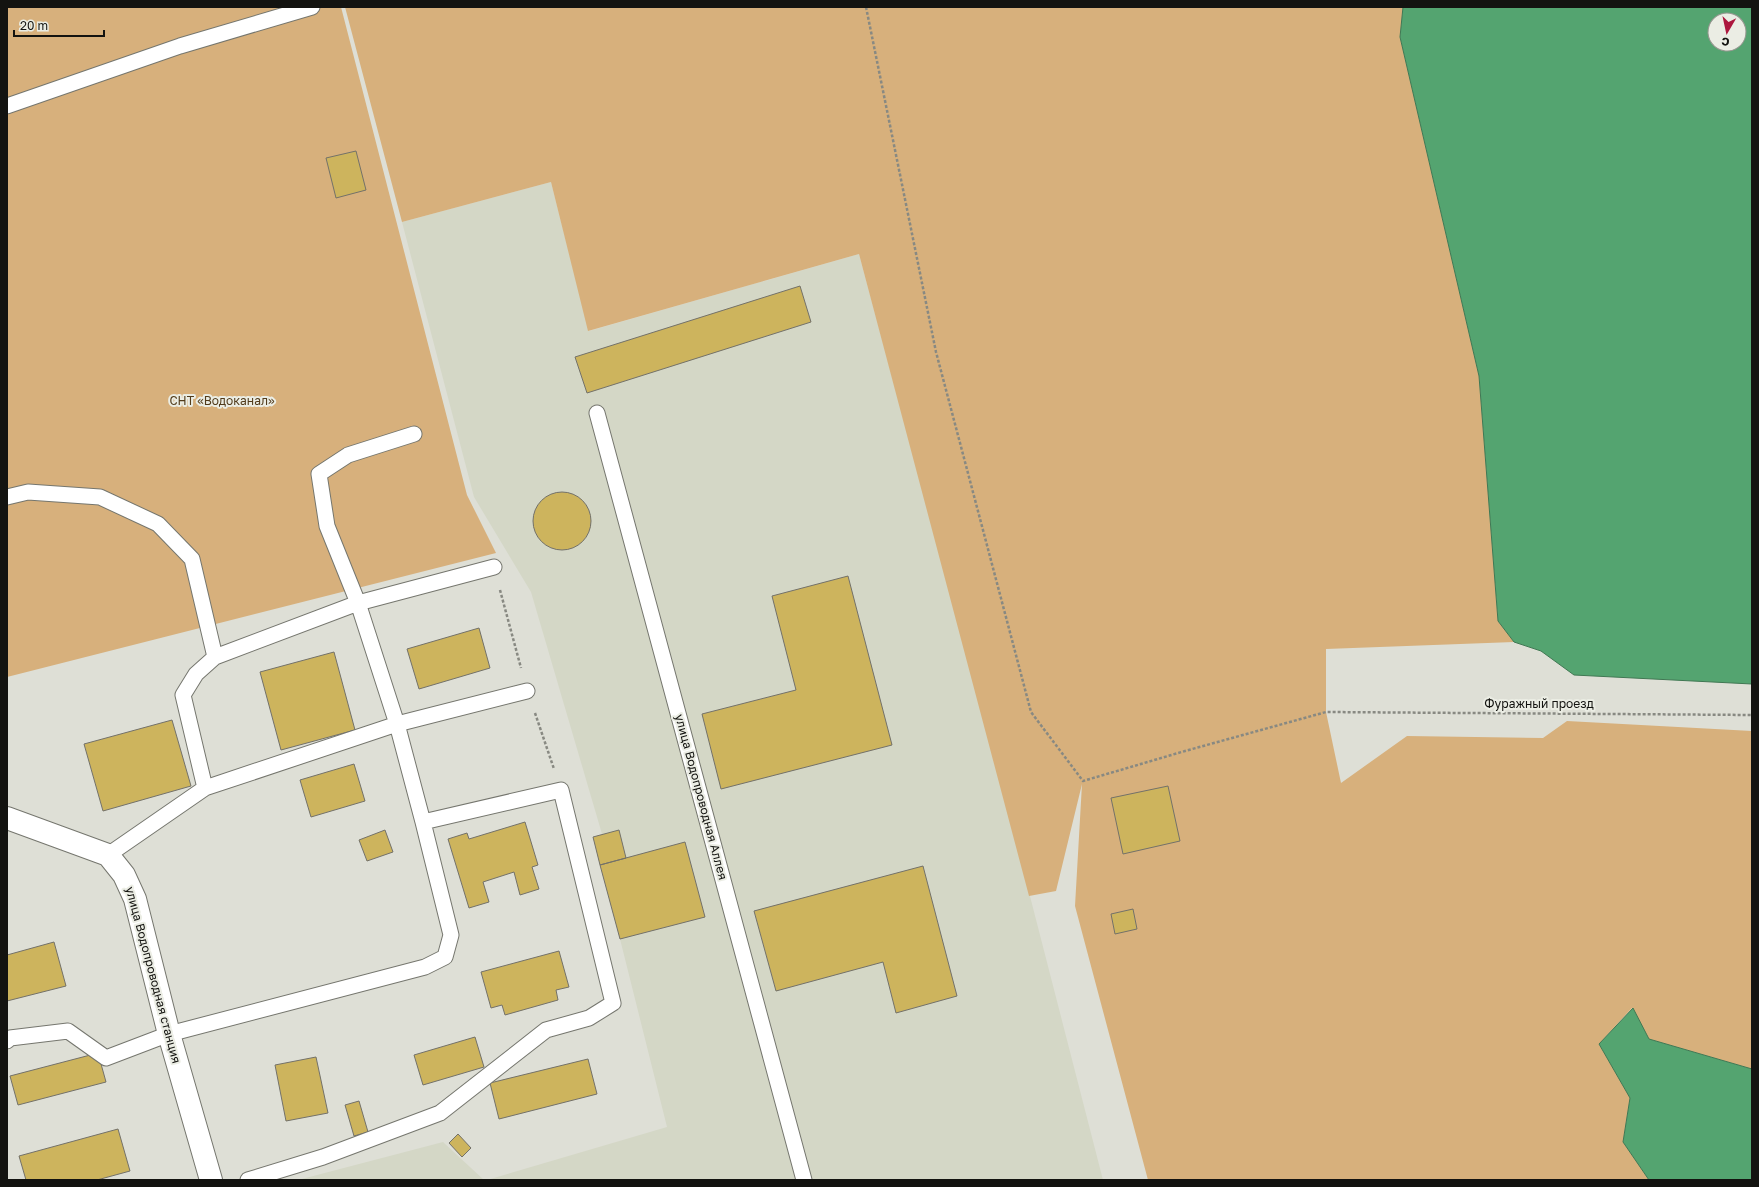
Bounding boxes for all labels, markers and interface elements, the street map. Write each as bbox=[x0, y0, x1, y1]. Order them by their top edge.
scale bar bbox=[14, 12, 104, 38]
north arrow bbox=[1707, 12, 1747, 52]
text: 20 m bbox=[20, 18, 48, 33]
text: С bbox=[1720, 35, 1730, 49]
park label: СНТ «Водоканал» bbox=[169, 393, 275, 408]
street label: Фуражный проезд bbox=[1484, 696, 1594, 711]
street label: улица Водопроводная Аллея bbox=[672, 712, 731, 881]
street label: улица Водопроводная станция bbox=[123, 885, 184, 1065]

